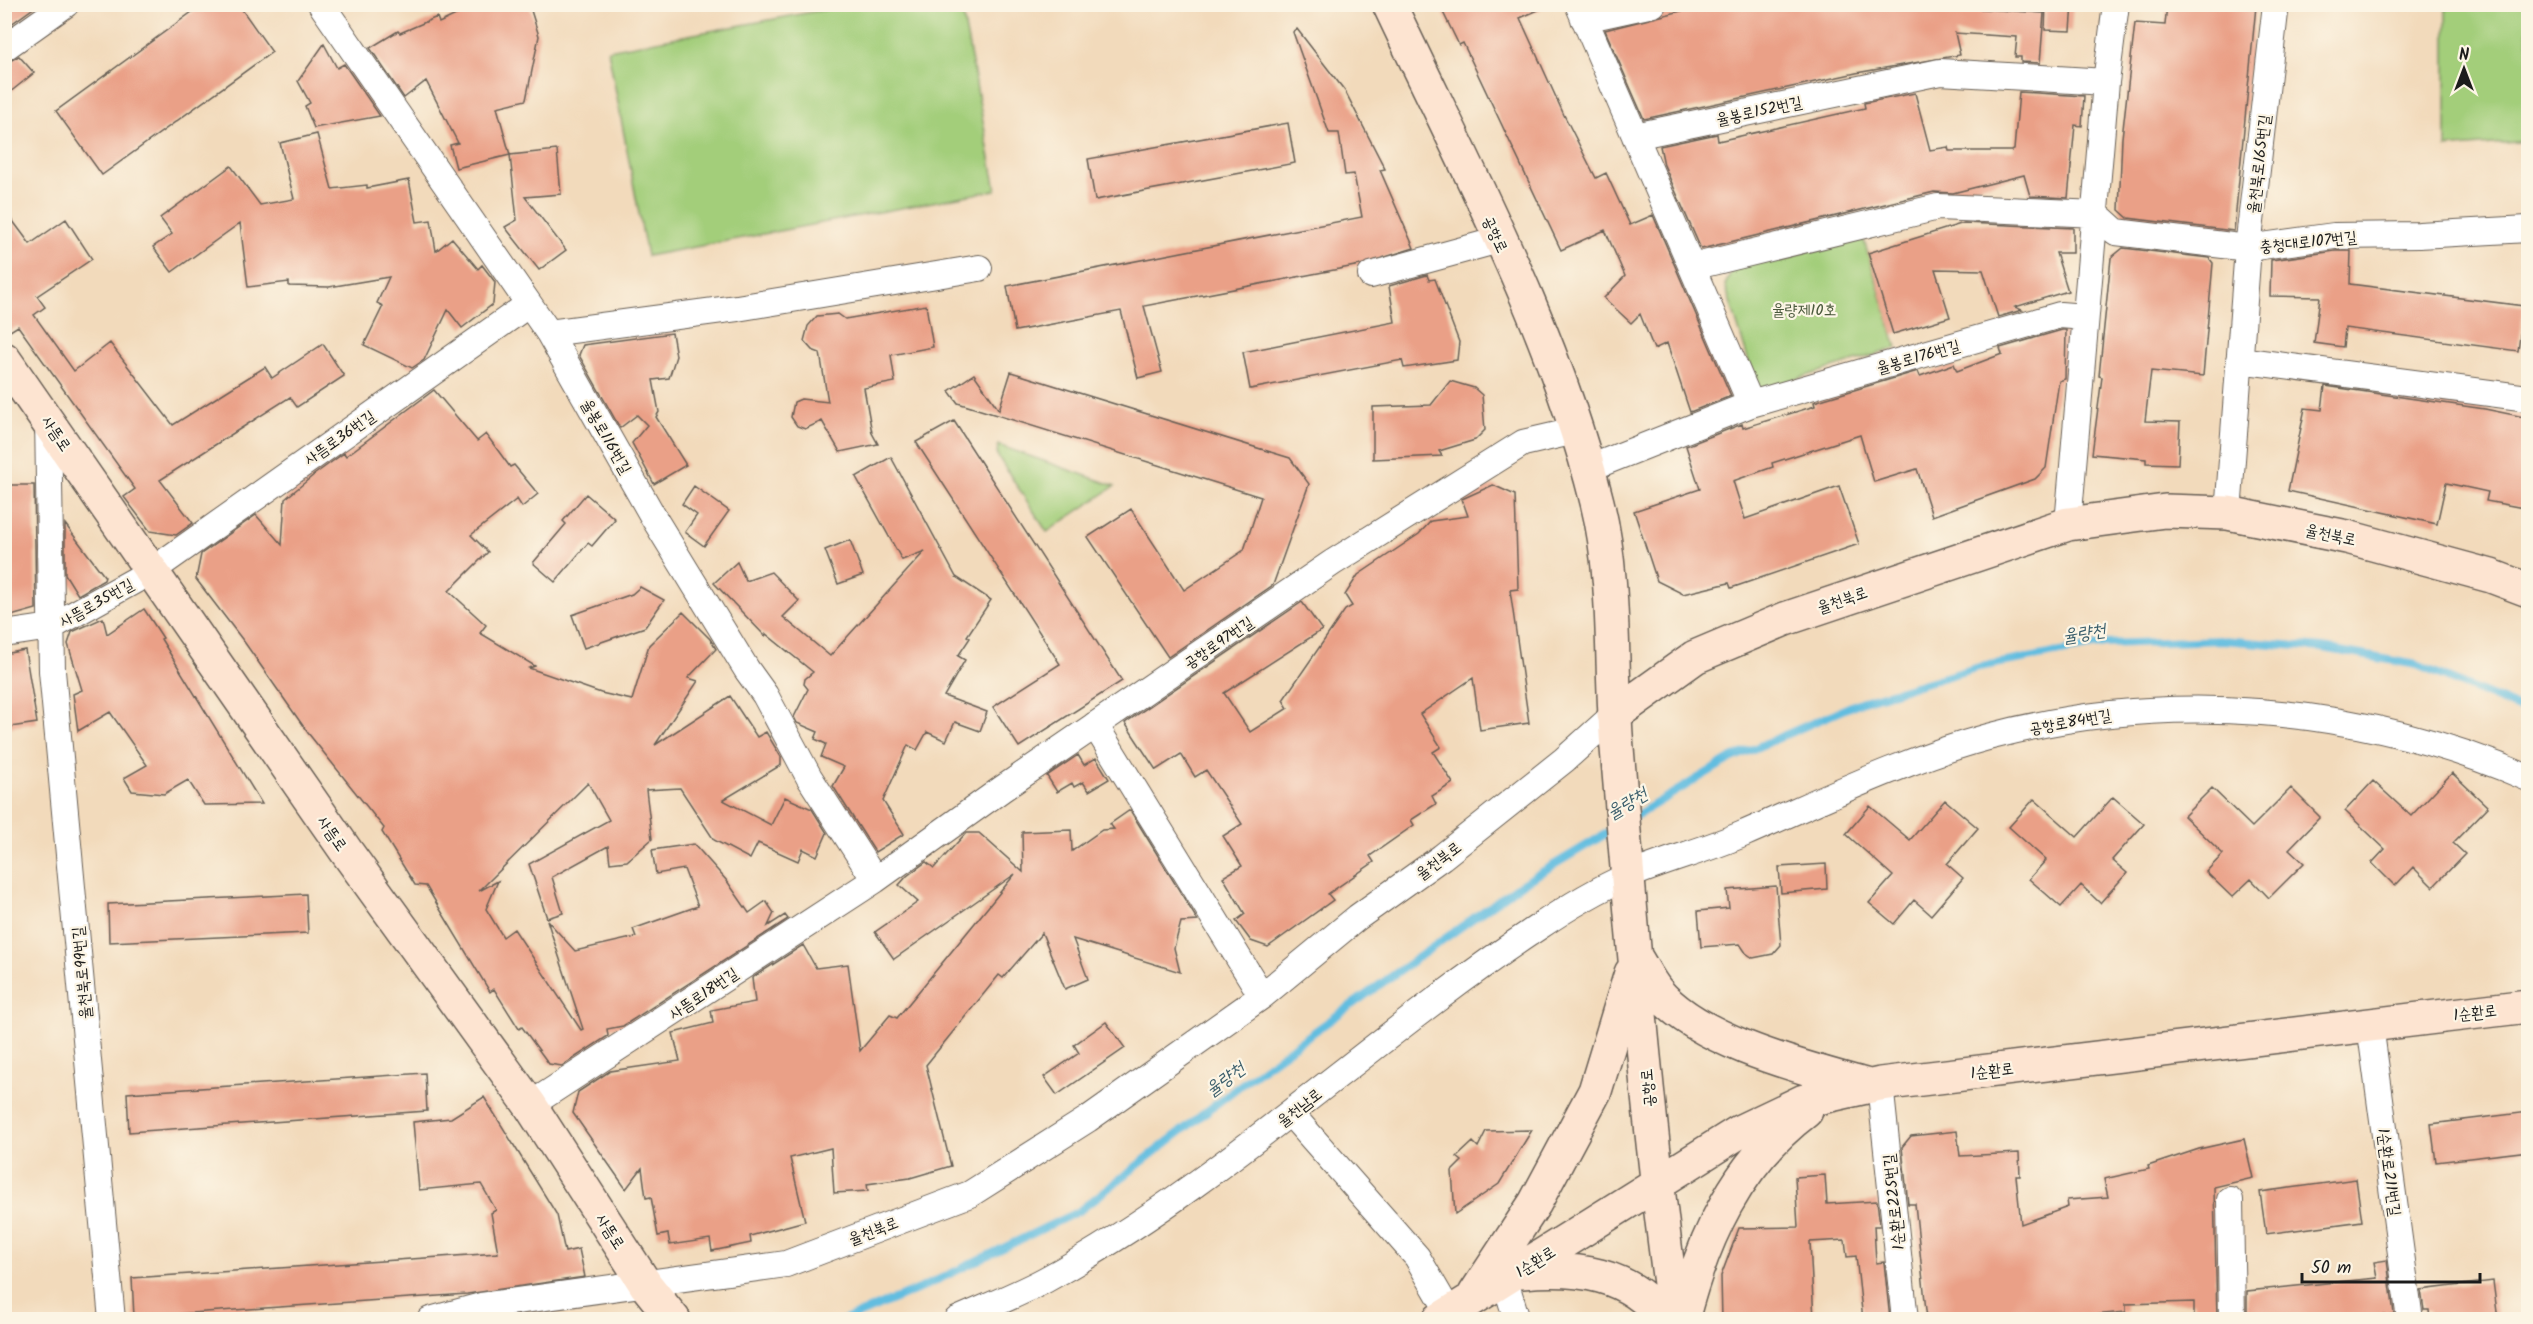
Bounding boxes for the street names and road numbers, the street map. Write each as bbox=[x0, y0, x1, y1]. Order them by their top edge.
street label: 율봉로152번길 bbox=[1714, 90, 1805, 133]
street label: 율천북로165번길 bbox=[2241, 113, 2278, 215]
street label: 공항로 bbox=[1475, 212, 1514, 257]
street label: 충청대로107번길 bbox=[2258, 225, 2358, 260]
street label: 율봉로176번길 bbox=[1874, 334, 1963, 381]
street label: 율봉로116번길 bbox=[574, 394, 637, 479]
street label: 사뜸로36번길 bbox=[299, 404, 381, 472]
street label: 사뜸로 bbox=[35, 411, 77, 457]
street label: 율천북로 bbox=[2303, 518, 2358, 553]
street label: 사뜸로35번길 bbox=[55, 572, 139, 634]
street label: 율천북로 bbox=[1814, 580, 1871, 621]
street label: 공항로97번길 bbox=[1179, 611, 1259, 676]
street label: 공항로84번길 bbox=[2027, 703, 2113, 742]
street label: 사뜸로 bbox=[310, 811, 353, 857]
street label: 율천북로 bbox=[1411, 836, 1467, 887]
street label: 율천북로99번길 bbox=[66, 925, 99, 1020]
street label: 사뜸로18번길 bbox=[664, 962, 744, 1027]
street label: 1순환로 bbox=[2452, 998, 2498, 1029]
street label: 1순환로 bbox=[1969, 1056, 2015, 1087]
street label: 공항로 bbox=[1634, 1068, 1663, 1108]
street label: 율천남로 bbox=[1272, 1082, 1328, 1134]
street label: 1순환로211번길 bbox=[2370, 1127, 2407, 1218]
street label: 1순환로225번길 bbox=[1877, 1152, 1912, 1251]
street label: 사뜸로 bbox=[589, 1209, 631, 1255]
street label: 율천북로 bbox=[845, 1211, 902, 1252]
street label: 1순환로 bbox=[1511, 1240, 1561, 1285]

